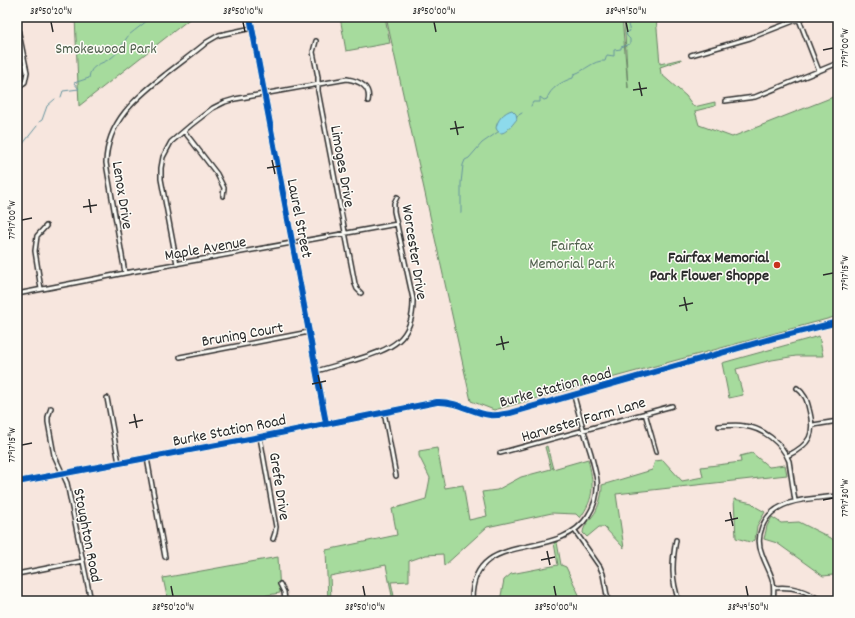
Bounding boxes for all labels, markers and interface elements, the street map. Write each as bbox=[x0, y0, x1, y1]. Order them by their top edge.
text: 38°50'20"N bbox=[30, 5, 72, 19]
text: 38°50'10"N bbox=[223, 5, 263, 19]
text: 38°50'00"N bbox=[412, 5, 456, 19]
text: 38°49'50"N bbox=[606, 5, 647, 19]
text: 77°17'00"W bbox=[839, 28, 853, 68]
park label: Smokewood Park bbox=[55, 38, 157, 61]
street label: Limoges Drive bbox=[323, 124, 360, 209]
street label: Lenox Drive bbox=[105, 160, 138, 231]
street label: Laurel Street bbox=[280, 177, 318, 260]
text: 77°17'00"W bbox=[6, 200, 20, 240]
street label: Worcester Drive bbox=[395, 203, 432, 302]
street label: Maple Avenue bbox=[163, 231, 248, 268]
park label: Fairfax Memorial Park bbox=[529, 235, 615, 276]
place label: Fairfax Memorial Park Flower Shoppe bbox=[650, 247, 769, 288]
text: 77°17'15"W bbox=[839, 255, 853, 290]
marker: Fairfax Memorial Park Flower Shoppe bbox=[772, 260, 782, 270]
street label: Bruning Court bbox=[200, 317, 285, 354]
street label: Burke Station Road bbox=[497, 362, 614, 414]
street label: Harvester Farm Lane bbox=[519, 392, 649, 449]
street label: Burke Station Road bbox=[171, 409, 288, 454]
text: 77°17'15"W bbox=[6, 427, 20, 462]
street label: Grefe Drive bbox=[262, 451, 295, 522]
text: 77°17'30"W bbox=[839, 479, 853, 517]
street label: Stoughton Road bbox=[66, 487, 107, 584]
text: 38°50'20"N bbox=[152, 601, 194, 615]
text: 38°50'10"N bbox=[345, 601, 385, 615]
text: 38°50'00"N bbox=[534, 601, 578, 615]
text: 38°49'50"N bbox=[728, 601, 769, 615]

